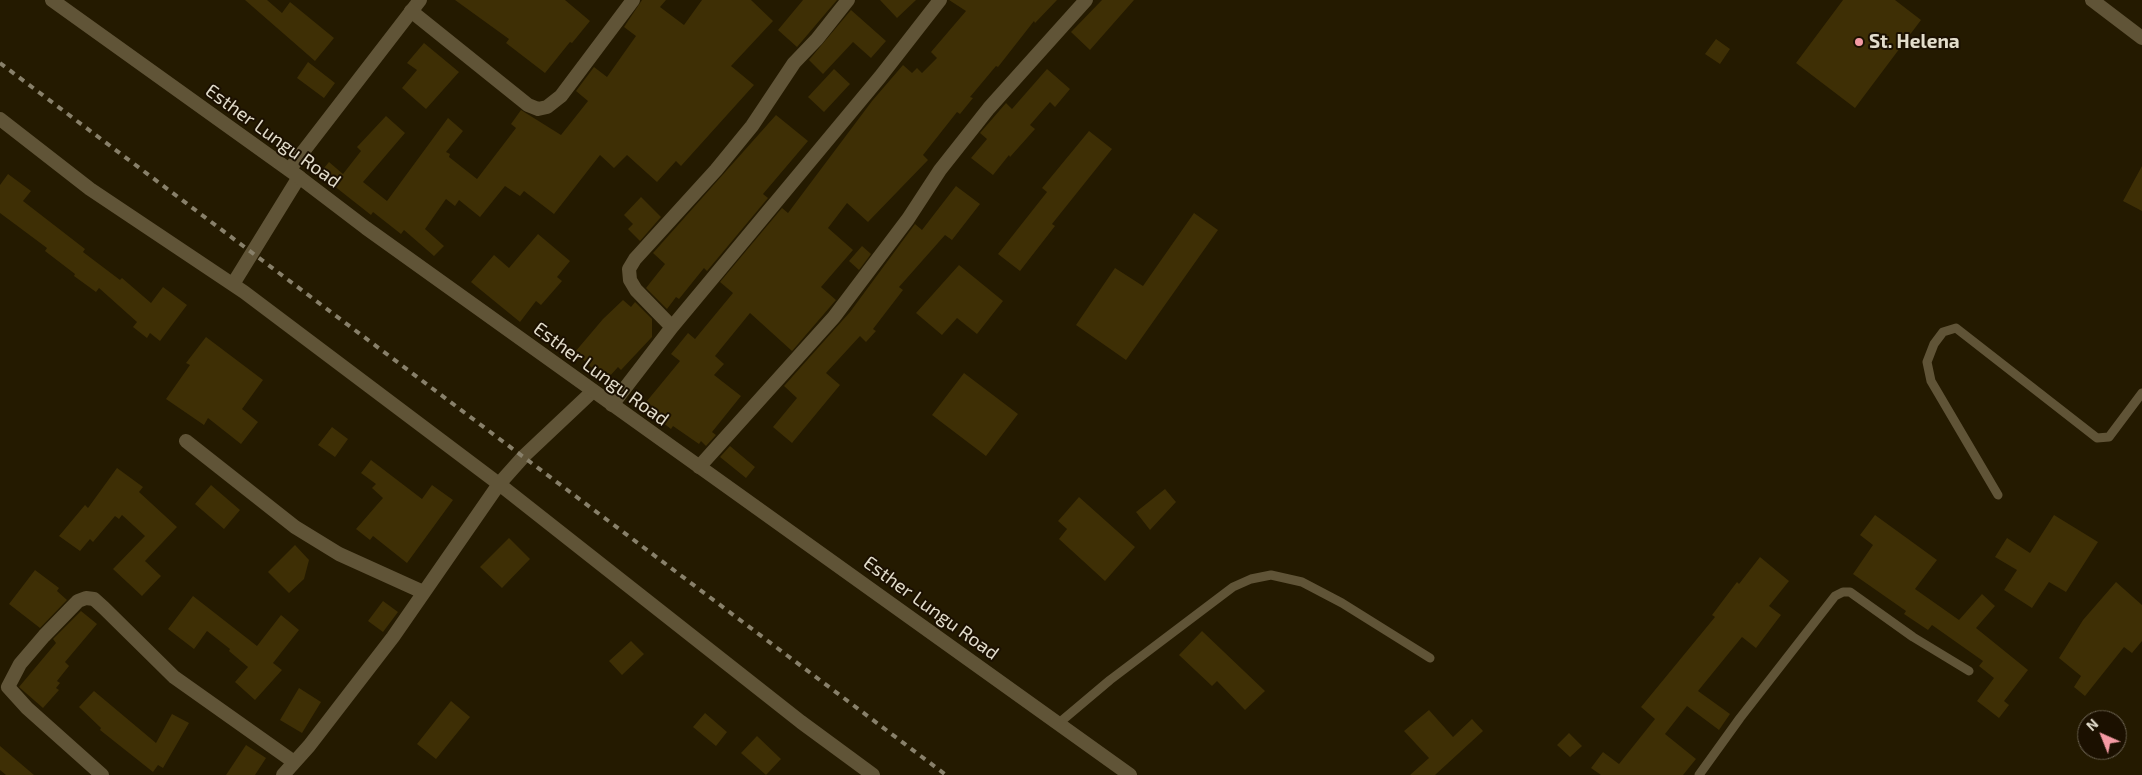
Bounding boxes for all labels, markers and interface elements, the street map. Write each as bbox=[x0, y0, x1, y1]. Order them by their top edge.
place label: St. Helena bbox=[1869, 31, 1960, 53]
marker: St. Helena bbox=[1853, 36, 1865, 48]
street label: Esther Lungu Road bbox=[201, 79, 345, 193]
street label: Esther Lungu Road bbox=[529, 317, 673, 431]
street label: Esther Lungu Road bbox=[859, 551, 1003, 665]
north arrow bbox=[2077, 710, 2127, 760]
text: N bbox=[2082, 715, 2101, 734]

